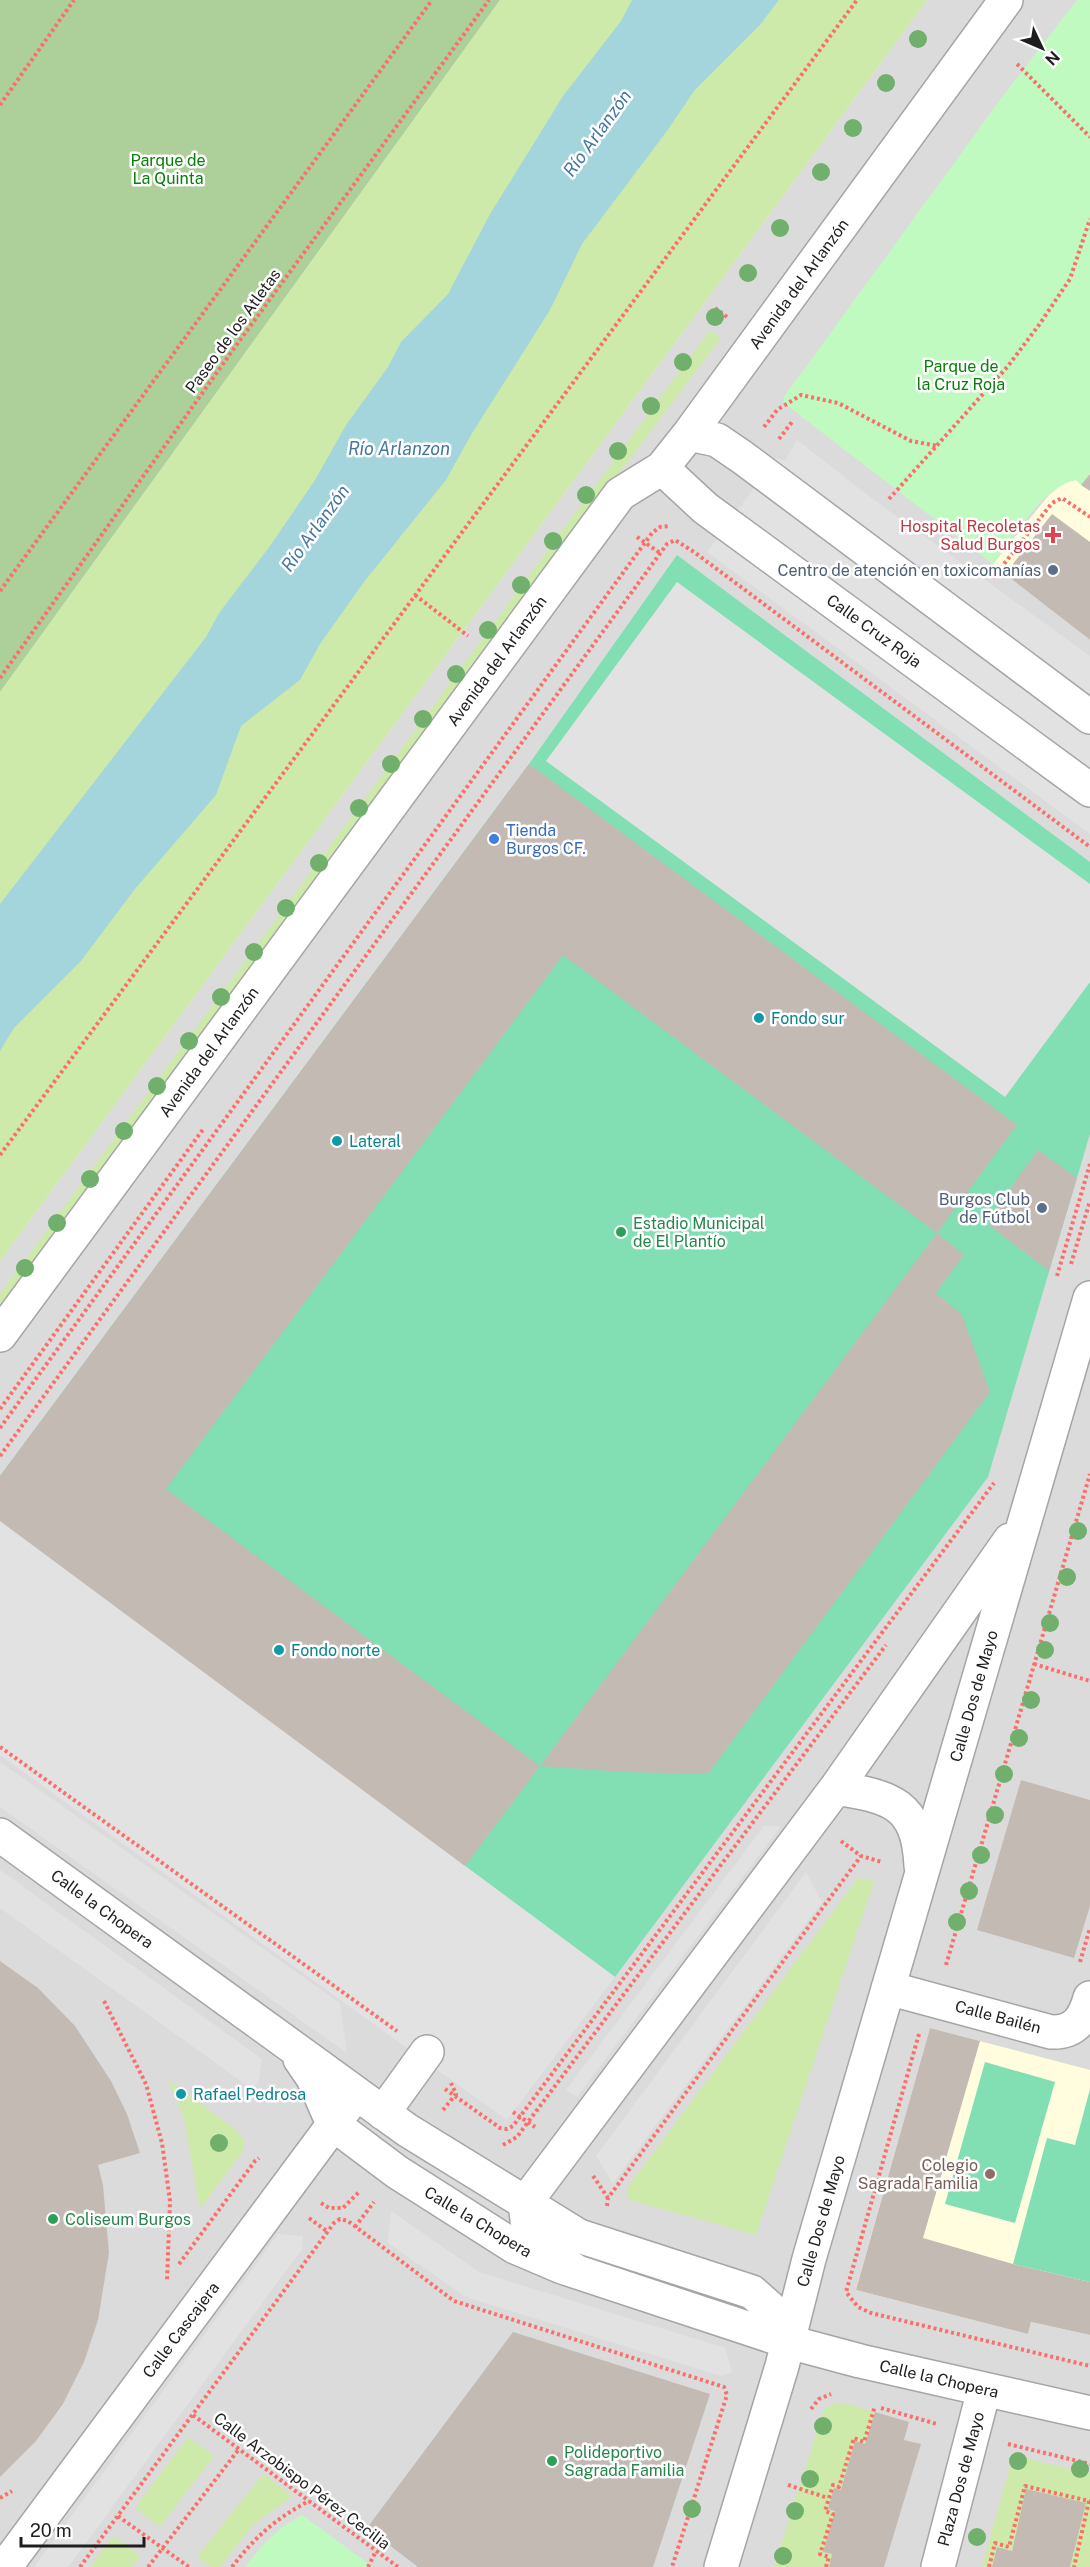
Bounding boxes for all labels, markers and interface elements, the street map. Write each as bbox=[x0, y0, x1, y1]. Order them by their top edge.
north arrow bbox=[1012, 18, 1072, 78]
text: N bbox=[1041, 47, 1064, 69]
water label: Río Arlanzón bbox=[559, 86, 635, 180]
park label: Parque de La Quinta bbox=[130, 151, 206, 188]
street label: Avenida del Arlanzón bbox=[745, 215, 853, 353]
street label: Paseo de los Atletas bbox=[181, 265, 285, 397]
park label: Parque de la Cruz Roja bbox=[917, 357, 1005, 394]
water label: Río Arlanzon bbox=[348, 438, 450, 459]
water label: Río Arlanzón bbox=[277, 481, 353, 575]
place label: Hospital Recoletas Salud Burgos bbox=[900, 517, 1040, 554]
marker: Hospital Recoletas Salud Burgos bbox=[1044, 526, 1062, 544]
place label: Centro de atención en toxicomanías bbox=[777, 561, 1041, 580]
marker: Centro de atención en toxicomanías bbox=[1046, 563, 1060, 577]
street label: Calle Cruz Roja bbox=[823, 590, 925, 672]
street label: Avenida del Arlanzón bbox=[443, 592, 551, 730]
place label: Tienda Burgos CF. bbox=[506, 821, 586, 858]
marker: Tienda Burgos CF. bbox=[487, 832, 501, 846]
street label: Avenida del Arlanzón bbox=[155, 983, 263, 1121]
place label: Fondo sur bbox=[771, 1009, 845, 1028]
marker: Fondo sur bbox=[752, 1011, 766, 1025]
place label: Lateral bbox=[349, 1132, 401, 1151]
marker: Lateral bbox=[330, 1134, 344, 1148]
place label: Burgos Club de Fútbol bbox=[939, 1190, 1030, 1227]
marker: Burgos Club de Fútbol bbox=[1035, 1201, 1049, 1215]
place label: Estadio Municipal de El Plantío bbox=[633, 1214, 765, 1251]
marker: Estadio Municipal de El Plantío bbox=[614, 1225, 628, 1239]
street label: Calle Dos de Mayo bbox=[946, 1628, 1002, 1764]
place label: Fondo norte bbox=[291, 1641, 380, 1660]
marker: Fondo norte bbox=[272, 1643, 286, 1657]
street label: Calle la Chopera bbox=[47, 1866, 157, 1952]
street label: Calle Bailén bbox=[953, 1996, 1043, 2038]
place label: Rafael Pedrosa bbox=[193, 2085, 306, 2104]
marker: Rafael Pedrosa bbox=[174, 2087, 188, 2101]
street label: Calle Dos de Mayo bbox=[793, 2153, 849, 2289]
place label: Colegio Sagrada Familia bbox=[858, 2156, 978, 2193]
marker: Colegio Sagrada Familia bbox=[983, 2167, 997, 2181]
street label: Calle la Chopera bbox=[421, 2182, 535, 2262]
place label: Coliseum Burgos bbox=[65, 2210, 191, 2229]
marker: Coliseum Burgos bbox=[46, 2212, 60, 2226]
street label: Calle Cascajera bbox=[139, 2278, 223, 2382]
street label: Calle la Chopera bbox=[877, 2356, 1001, 2402]
street label: Calle Arzobispo Pérez Cecilia bbox=[210, 2408, 394, 2554]
street label: Plaza Dos de Mayo bbox=[934, 2410, 988, 2548]
place label: Polideportivo Sagrada Familia bbox=[564, 2443, 684, 2480]
marker: Polideportivo Sagrada Familia bbox=[545, 2454, 559, 2468]
scale bar bbox=[21, 2510, 144, 2548]
text: 20 m bbox=[30, 2520, 72, 2541]

